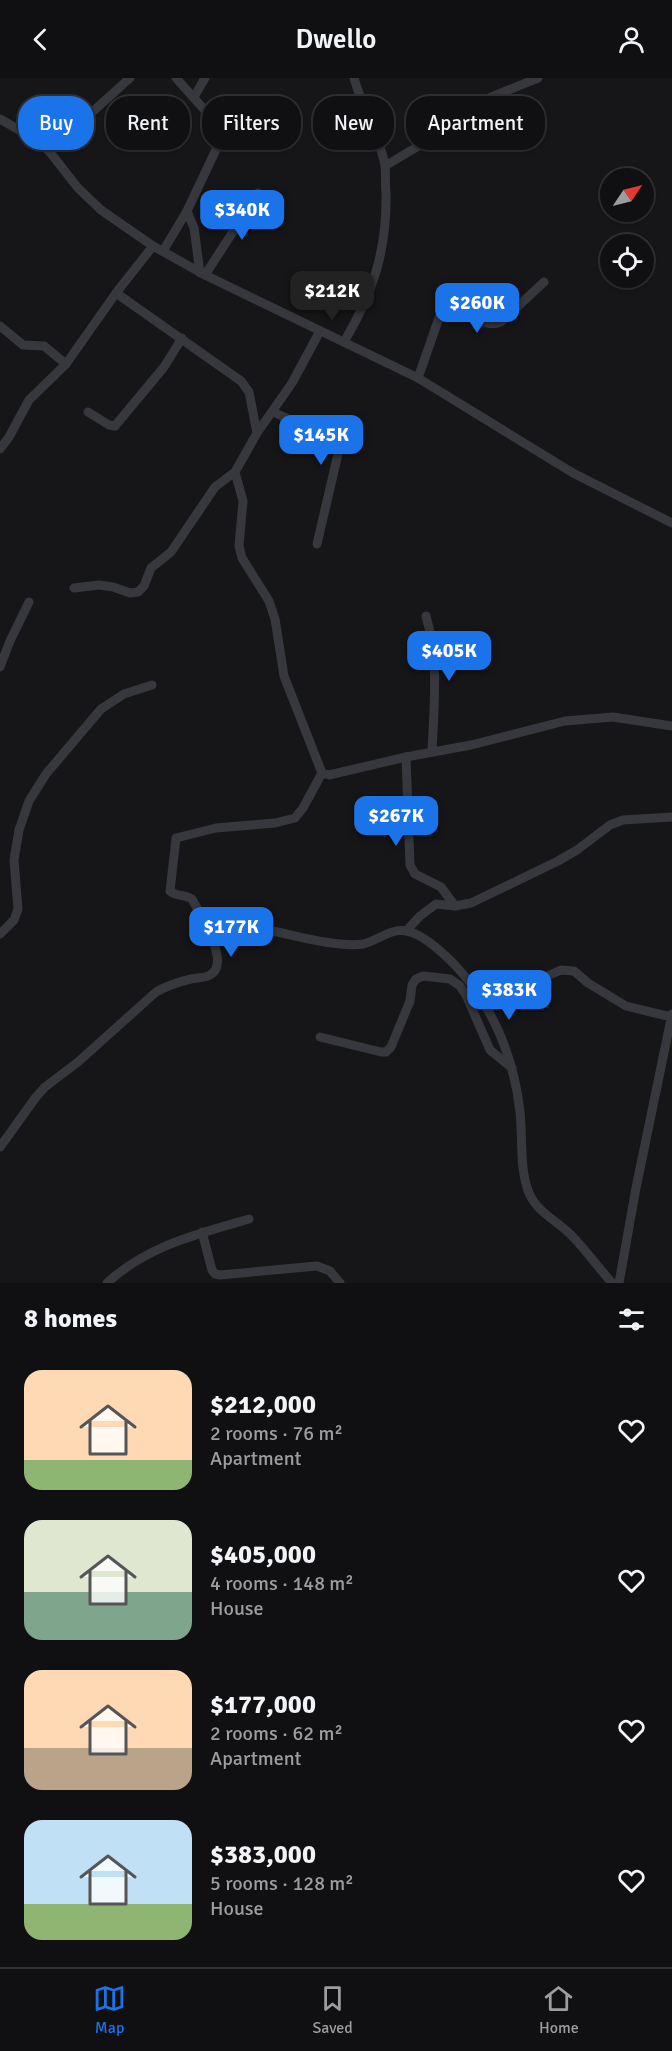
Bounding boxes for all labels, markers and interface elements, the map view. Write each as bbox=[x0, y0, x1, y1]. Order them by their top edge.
icon: back bbox=[24, 23, 57, 56]
text: Dwello bbox=[296, 23, 376, 56]
icon: person bbox=[615, 23, 648, 56]
chip: Buy bbox=[18, 96, 94, 150]
chip: Rent bbox=[106, 96, 190, 150]
chip: Filters bbox=[202, 96, 301, 150]
chip: New bbox=[313, 96, 394, 150]
chip: Apartment bbox=[406, 96, 545, 150]
north arrow bbox=[600, 168, 654, 222]
map controls bbox=[600, 168, 654, 288]
pin: $340K bbox=[200, 190, 284, 241]
text: $340K bbox=[214, 197, 270, 222]
button: locate bbox=[600, 234, 654, 288]
pin: $212K bbox=[290, 271, 374, 322]
text: $212K bbox=[304, 278, 360, 303]
pin: $260K bbox=[435, 283, 519, 334]
text: $260K bbox=[449, 290, 505, 315]
pin: $145K bbox=[279, 415, 363, 466]
text: $145K bbox=[293, 422, 349, 447]
pin: $405K bbox=[407, 631, 491, 682]
text: $405K bbox=[421, 638, 477, 663]
pin: $267K bbox=[354, 796, 438, 847]
text: $267K bbox=[368, 803, 424, 828]
pin: $177K bbox=[189, 907, 273, 958]
text: $177K bbox=[203, 914, 259, 939]
pin: $383K bbox=[467, 970, 551, 1021]
text: $383K bbox=[481, 977, 537, 1002]
text: 8 homes bbox=[24, 1303, 117, 1335]
icon: filters bbox=[615, 1303, 648, 1336]
text: $212,000 bbox=[210, 1389, 316, 1421]
icon: home bbox=[72, 1394, 144, 1466]
icon: heart bbox=[615, 1414, 648, 1447]
text: 2 rooms · 76 m² bbox=[210, 1421, 343, 1446]
text: Apartment bbox=[210, 1446, 302, 1471]
text: $405,000 bbox=[210, 1539, 316, 1571]
icon: home bbox=[72, 1544, 144, 1616]
icon: heart bbox=[615, 1564, 648, 1597]
text: 4 rooms · 148 m² bbox=[210, 1571, 354, 1596]
text: House bbox=[210, 1596, 264, 1621]
text: $177,000 bbox=[210, 1689, 316, 1721]
icon: home bbox=[72, 1694, 144, 1766]
icon: heart bbox=[615, 1714, 648, 1747]
text: 2 rooms · 62 m² bbox=[210, 1721, 343, 1746]
text: Apartment bbox=[210, 1746, 302, 1771]
text: $383,000 bbox=[210, 1839, 316, 1871]
icon: home bbox=[72, 1844, 144, 1916]
icon: heart bbox=[615, 1864, 648, 1897]
text: 5 rooms · 128 m² bbox=[210, 1871, 354, 1896]
text: House bbox=[210, 1896, 264, 1921]
tab: Map bbox=[93, 1982, 126, 2038]
tab: Saved bbox=[312, 1982, 353, 2038]
tab: Home bbox=[539, 1982, 579, 2038]

